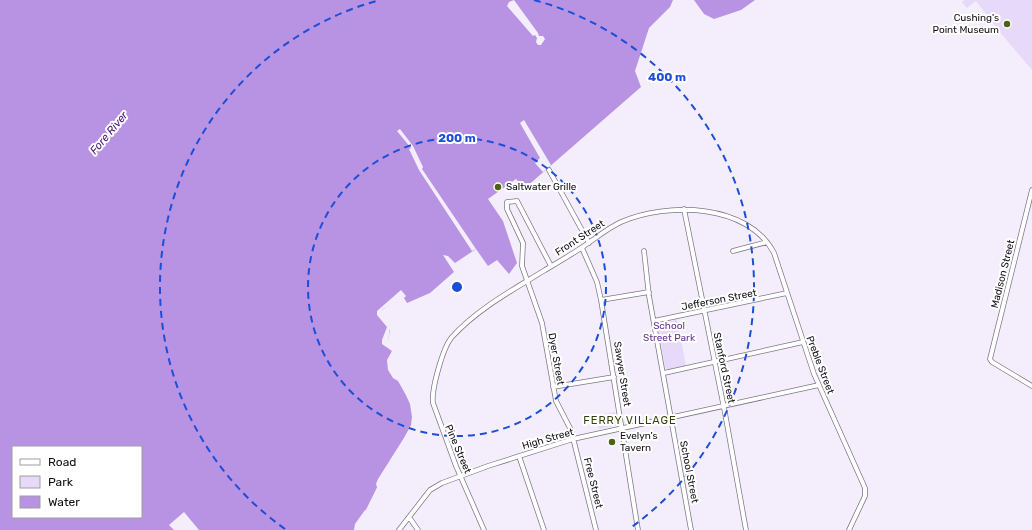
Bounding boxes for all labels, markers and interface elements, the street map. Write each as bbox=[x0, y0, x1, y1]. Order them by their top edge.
place label: Cushing's Point Museum bbox=[933, 12, 999, 36]
marker: Cushing's Point Museum bbox=[1002, 19, 1012, 29]
text: 400 m bbox=[648, 70, 686, 84]
water label: Fore River bbox=[87, 108, 131, 157]
text: 200 m bbox=[438, 131, 476, 145]
place label: Saltwater Grille bbox=[506, 181, 577, 193]
marker: Saltwater Grille bbox=[493, 182, 503, 192]
street label: Front Street bbox=[553, 218, 607, 258]
street label: Madison Street bbox=[989, 238, 1017, 309]
centre of rings bbox=[450, 280, 464, 294]
street label: Jefferson Street bbox=[680, 287, 758, 313]
park label: School Street Park bbox=[643, 320, 696, 344]
street label: Stanford Street bbox=[711, 331, 737, 405]
street label: Dyer Street bbox=[546, 332, 567, 386]
street label: Preble Street bbox=[803, 334, 837, 396]
street label: Sawyer Street bbox=[611, 341, 633, 407]
district label: FERRY VILLAGE bbox=[583, 414, 677, 427]
street label: Pine Street bbox=[442, 423, 474, 475]
street label: High Street bbox=[521, 426, 575, 452]
place label: Evelyn's Tavern bbox=[620, 430, 658, 454]
marker: Evelyn's Tavern bbox=[607, 437, 617, 447]
street label: School Street bbox=[677, 440, 701, 504]
legend bbox=[12, 446, 142, 518]
text: Road bbox=[48, 455, 76, 469]
street label: Free Street bbox=[581, 456, 605, 510]
text: Park bbox=[48, 475, 74, 489]
text: Water bbox=[48, 495, 80, 509]

